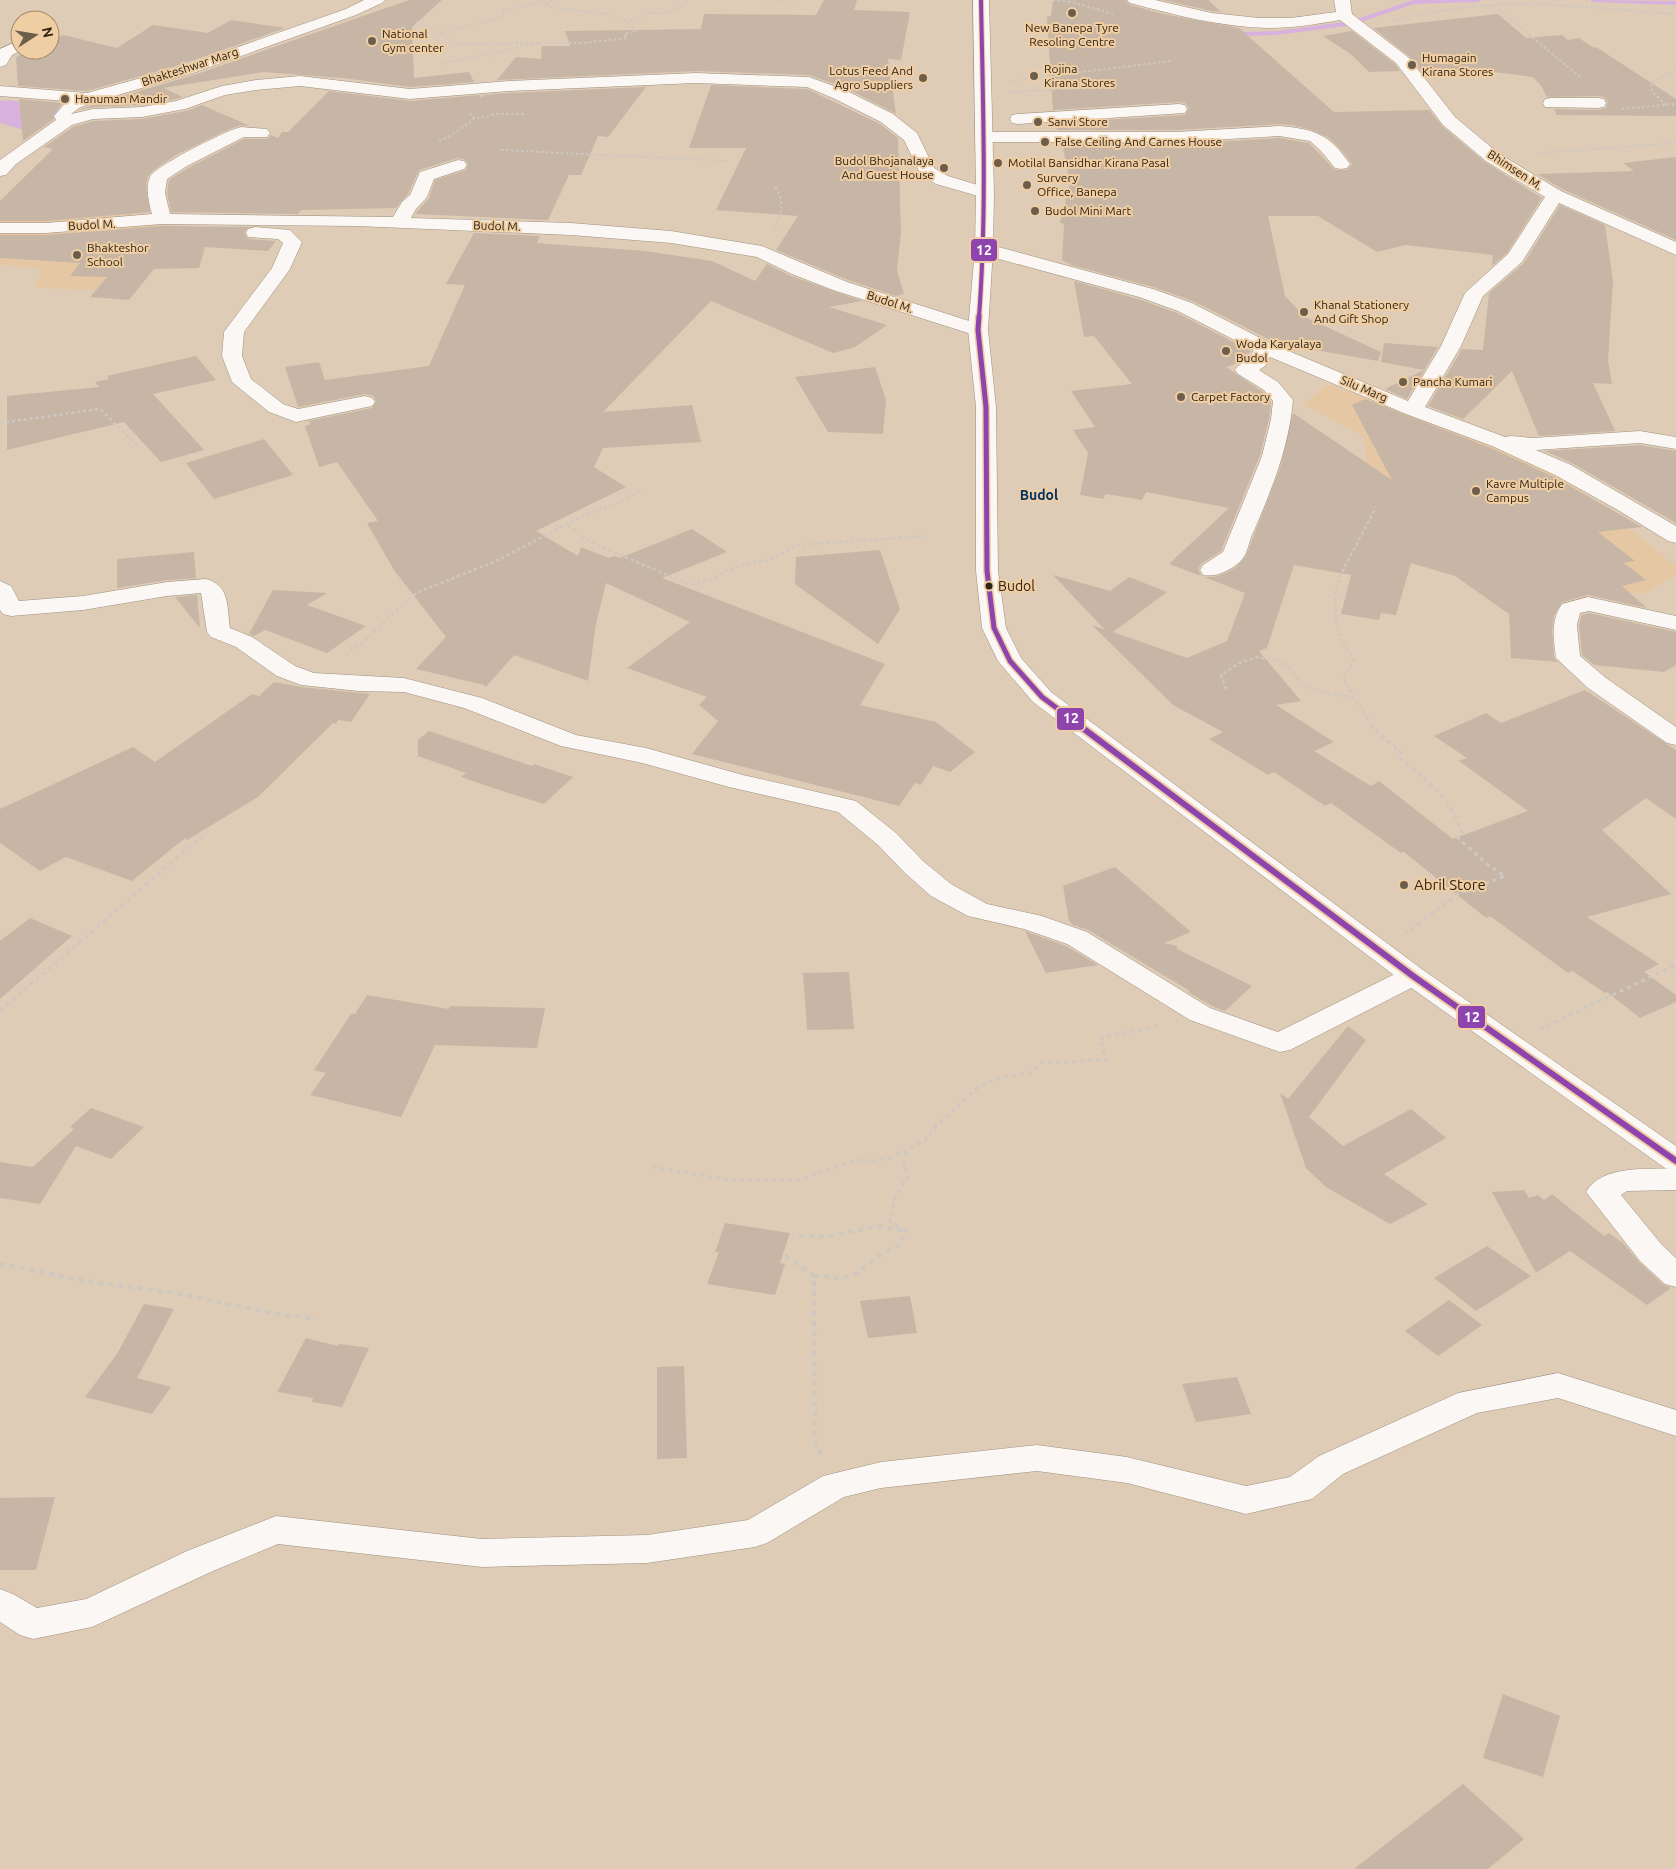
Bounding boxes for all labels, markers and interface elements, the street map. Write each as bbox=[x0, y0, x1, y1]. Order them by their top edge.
marker: New Banepa Tyre Resoling Centre bbox=[1066, 7, 1078, 19]
north arrow bbox=[10, 10, 60, 60]
place label: New Banepa Tyre Resoling Centre bbox=[1025, 21, 1119, 48]
text: N bbox=[39, 26, 57, 39]
place label: National Gym center bbox=[382, 27, 444, 54]
marker: National Gym center bbox=[366, 35, 378, 47]
street label: Bhakteshwar Marg bbox=[140, 45, 240, 88]
place label: Humagain Kirana Stores bbox=[1422, 51, 1493, 78]
marker: Humagain Kirana Stores bbox=[1406, 59, 1418, 71]
place label: Rojina Kirana Stores bbox=[1044, 62, 1115, 89]
place label: Lotus Feed And Agro Suppliers bbox=[829, 64, 913, 91]
marker: Rojina Kirana Stores bbox=[1028, 70, 1040, 82]
marker: Lotus Feed And Agro Suppliers bbox=[917, 72, 929, 84]
place label: Hanuman Mandir bbox=[75, 92, 168, 105]
marker: Hanuman Mandir bbox=[59, 93, 71, 105]
place label: Sanvi Store bbox=[1048, 115, 1108, 128]
marker: Sanvi Store bbox=[1032, 116, 1044, 128]
place label: False Ceiling And Carnes House bbox=[1055, 135, 1222, 148]
marker: False Ceiling And Carnes House bbox=[1039, 136, 1051, 148]
street label: Bhimsen M. bbox=[1485, 147, 1545, 192]
place label: Budol Bhojanalaya And Guest House bbox=[835, 154, 934, 181]
place label: Motilal Bansidhar Kirana Pasal bbox=[1008, 156, 1169, 169]
marker: Motilal Bansidhar Kirana Pasal bbox=[992, 157, 1004, 169]
marker: Budol Bhojanalaya And Guest House bbox=[938, 162, 950, 174]
place label: Survery Office, Banepa bbox=[1037, 171, 1117, 198]
marker: Survery Office, Banepa bbox=[1021, 179, 1033, 191]
place label: Budol Mini Mart bbox=[1045, 204, 1131, 217]
marker: Budol Mini Mart bbox=[1029, 205, 1041, 217]
street label: Budol M. bbox=[68, 217, 116, 232]
street label: Budol M. bbox=[473, 218, 521, 233]
line badge: 12 bbox=[970, 238, 998, 262]
place label: Bhakteshor School bbox=[87, 241, 149, 268]
text: 12 bbox=[976, 242, 992, 258]
marker: Bhakteshor School bbox=[71, 249, 83, 261]
street label: Budol M. bbox=[865, 288, 915, 315]
place label: Khanal Stationery And Gift Shop bbox=[1314, 298, 1409, 325]
marker: Khanal Stationery And Gift Shop bbox=[1298, 306, 1310, 318]
place label: Woda Karyalaya Budol bbox=[1236, 337, 1321, 364]
marker: Woda Karyalaya Budol bbox=[1220, 345, 1232, 357]
street label: Silu Marg bbox=[1339, 373, 1390, 404]
place label: Pancha Kumari bbox=[1413, 375, 1493, 388]
marker: Pancha Kumari bbox=[1397, 376, 1409, 388]
place label: Carpet Factory bbox=[1191, 390, 1270, 403]
marker: Carpet Factory bbox=[1175, 391, 1187, 403]
place label: Kavre Multiple Campus bbox=[1486, 477, 1564, 504]
marker: Kavre Multiple Campus bbox=[1470, 485, 1482, 497]
district label: Budol bbox=[1020, 487, 1058, 503]
place label: Budol bbox=[998, 578, 1035, 594]
marker: Budol bbox=[984, 581, 994, 591]
line badge: 12 bbox=[1056, 707, 1085, 731]
text: 12 bbox=[1063, 710, 1079, 726]
place label: Abril Store bbox=[1414, 876, 1486, 893]
marker: Abril Store bbox=[1398, 879, 1410, 891]
line badge: 12 bbox=[1457, 1005, 1486, 1029]
text: 12 bbox=[1464, 1009, 1480, 1025]

